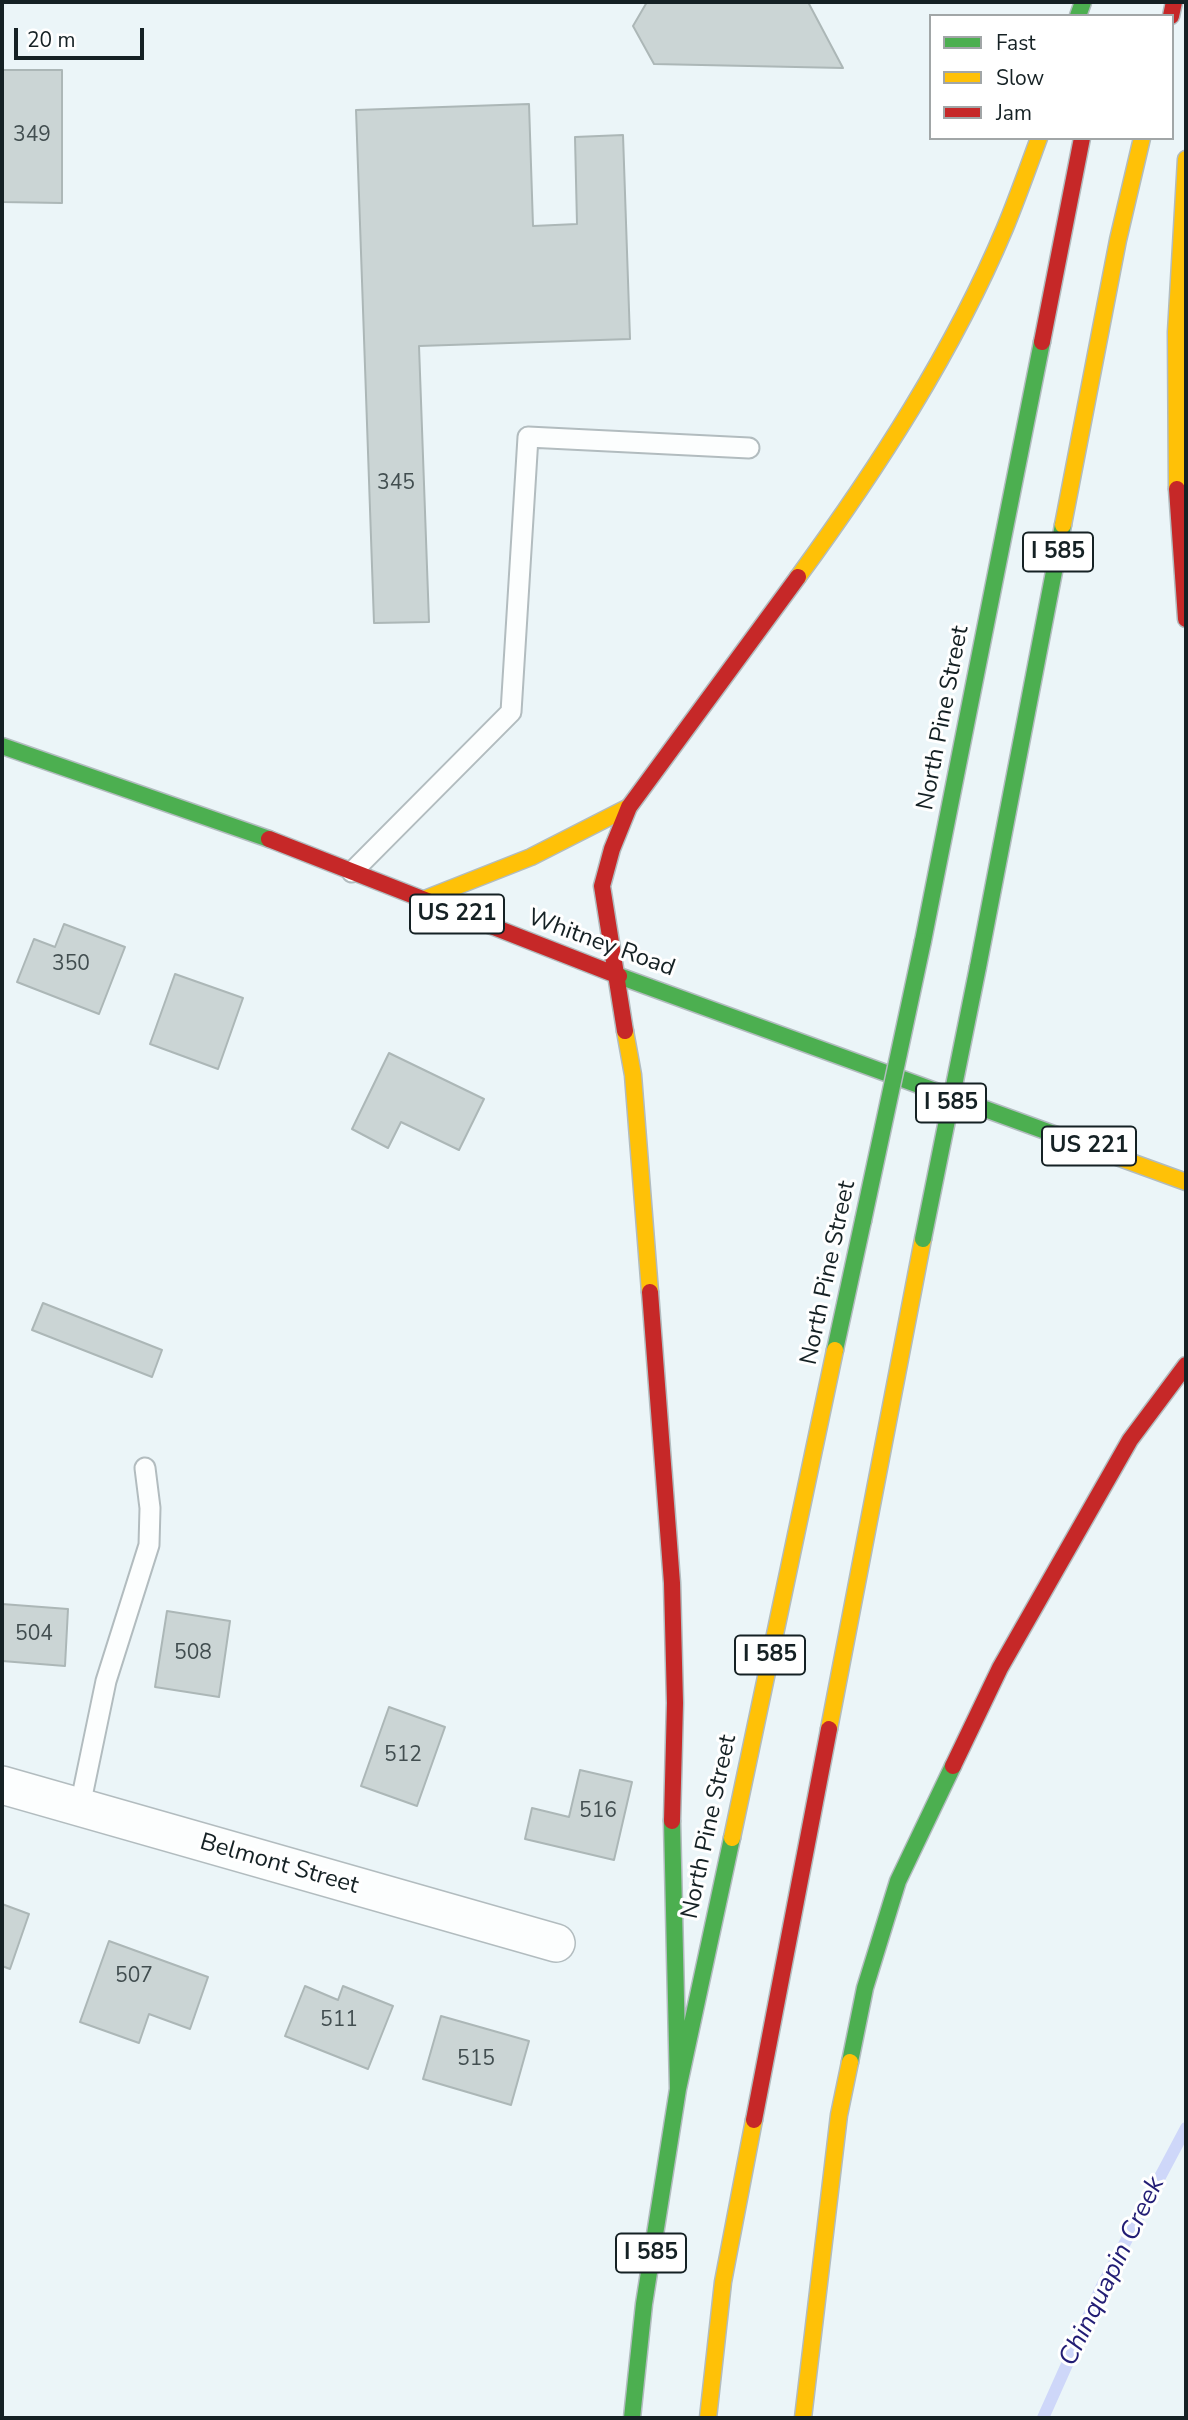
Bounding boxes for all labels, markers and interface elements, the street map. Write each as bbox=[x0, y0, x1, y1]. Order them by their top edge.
scale bar bbox=[18, 14, 147, 58]
legend bbox=[929, 14, 1174, 140]
text: 20 m bbox=[27, 26, 76, 54]
text: Fast bbox=[996, 29, 1036, 57]
text: Slow bbox=[996, 64, 1044, 92]
text: Jam bbox=[996, 99, 1032, 127]
house number: 349 bbox=[13, 123, 51, 149]
house number: 345 bbox=[377, 471, 415, 497]
road number: I 585 bbox=[1023, 532, 1093, 572]
street label: North Pine Street bbox=[912, 623, 976, 813]
road number: US 221 bbox=[410, 894, 504, 934]
street label: Whitney Road bbox=[523, 904, 679, 984]
house number: 350 bbox=[52, 952, 90, 978]
road number: I 585 bbox=[916, 1084, 986, 1122]
road number: US 221 bbox=[1042, 1126, 1136, 1166]
street label: North Pine Street bbox=[795, 1178, 863, 1368]
house number: 504 bbox=[15, 1622, 53, 1648]
road number: I 585 bbox=[735, 1636, 805, 1674]
house number: 508 bbox=[174, 1641, 212, 1667]
street label: North Pine Street bbox=[676, 1732, 744, 1922]
house number: 512 bbox=[384, 1743, 422, 1769]
house number: 516 bbox=[579, 1799, 617, 1825]
street label: Belmont Street bbox=[196, 1829, 362, 1901]
house number: 507 bbox=[115, 1964, 153, 1990]
house number: 511 bbox=[320, 2008, 358, 2034]
house number: 515 bbox=[457, 2047, 495, 2073]
water label: Chinquapin Creek bbox=[1054, 2172, 1172, 2372]
road number: I 585 bbox=[616, 2234, 686, 2272]

